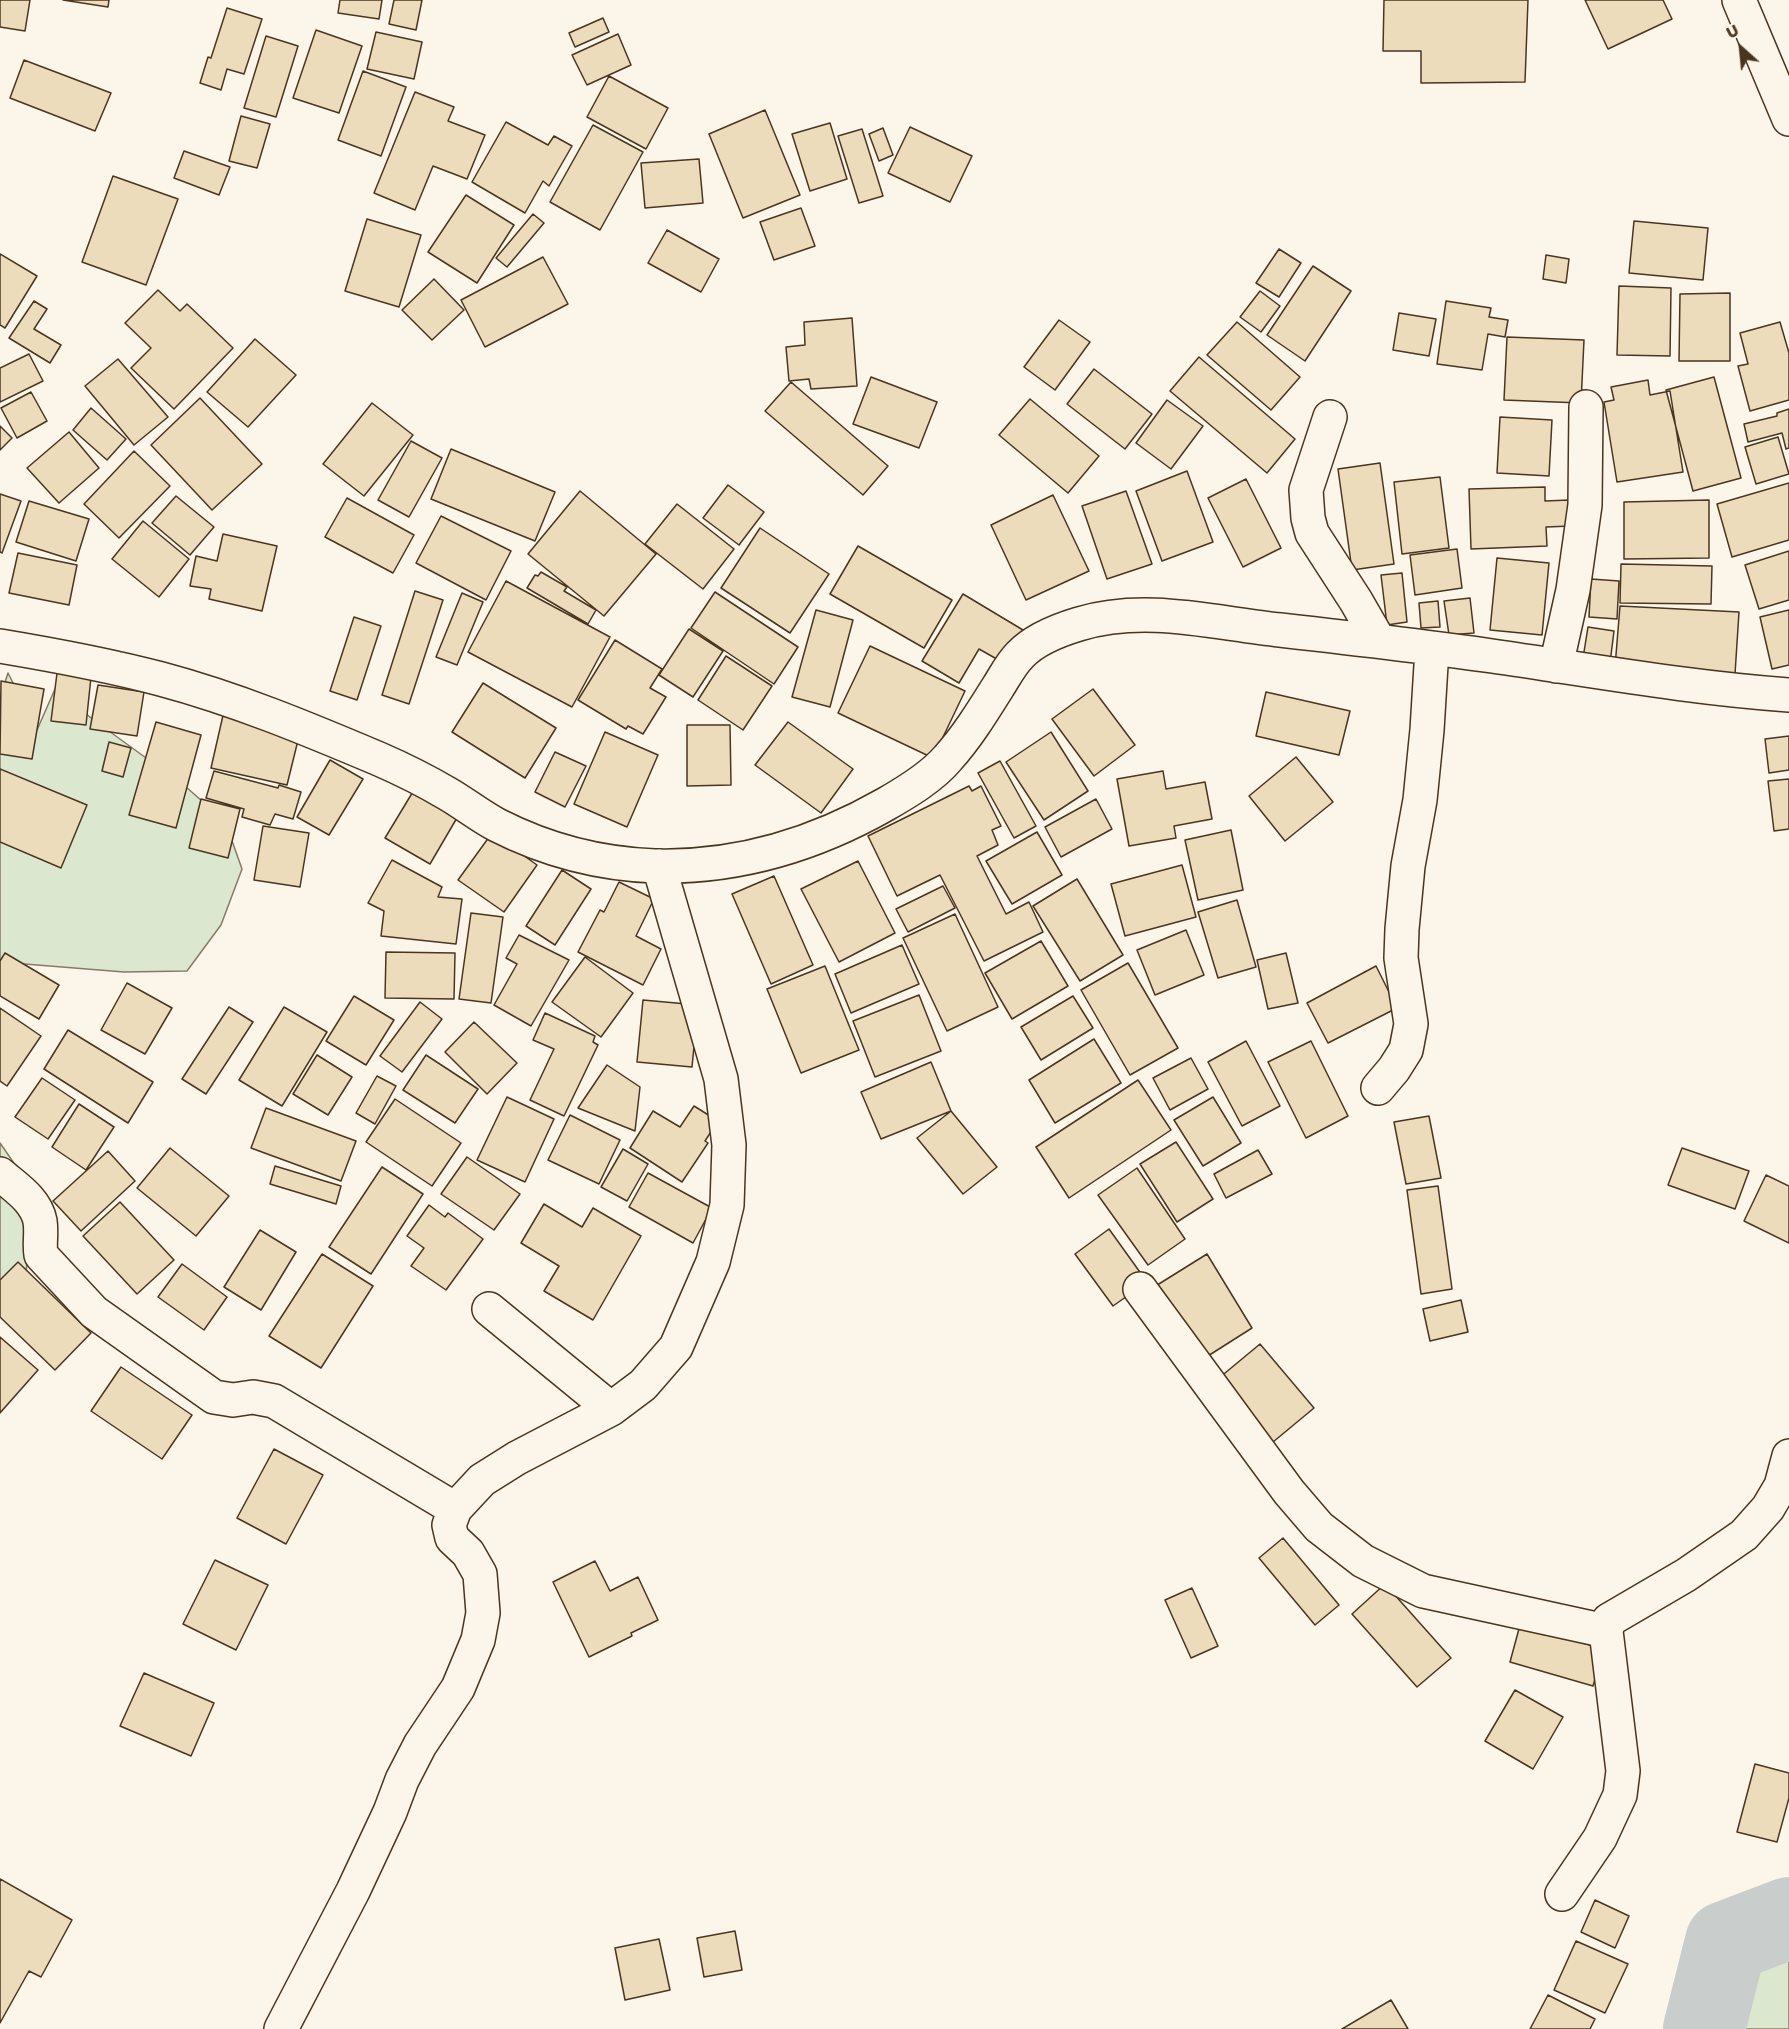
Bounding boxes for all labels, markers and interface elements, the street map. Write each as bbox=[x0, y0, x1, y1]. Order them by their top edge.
north arrow bbox=[1711, 18, 1771, 78]
text: U bbox=[1722, 19, 1743, 44]

